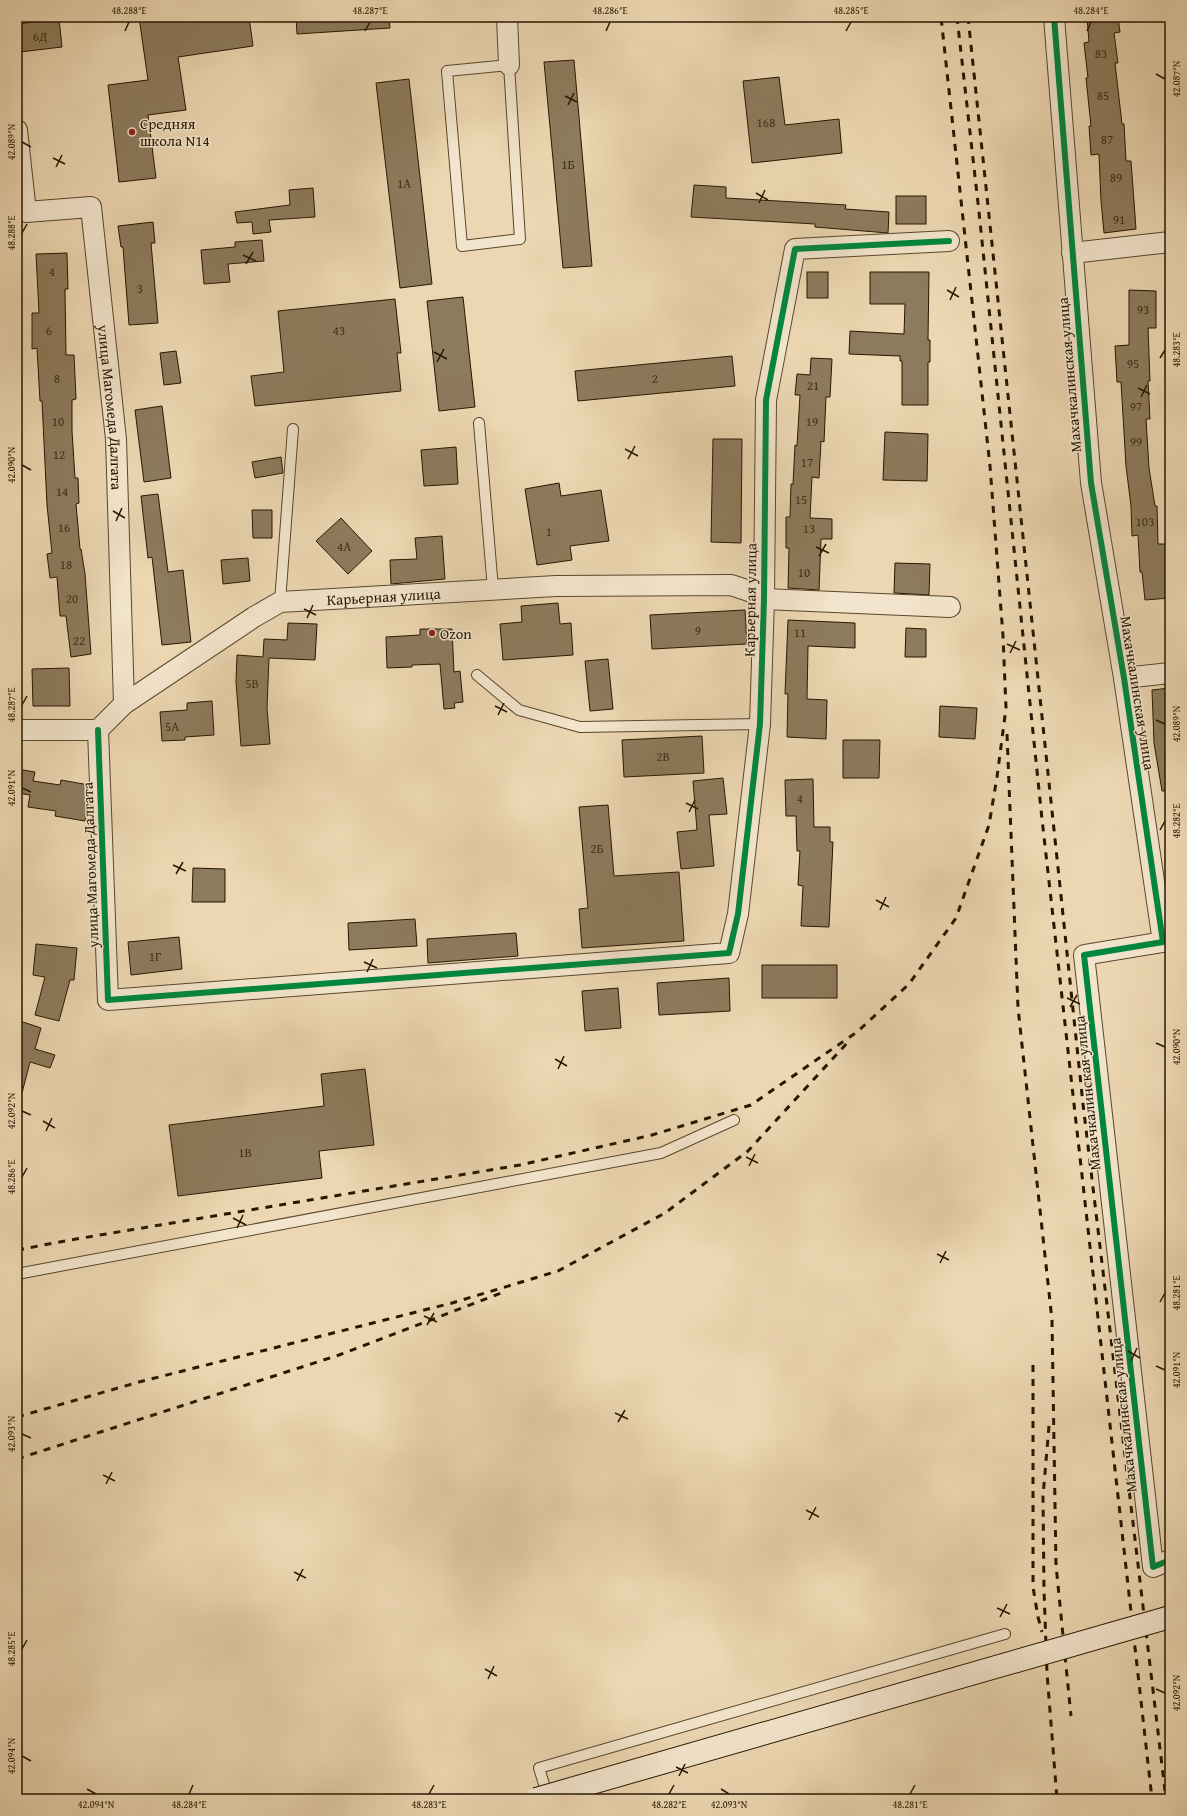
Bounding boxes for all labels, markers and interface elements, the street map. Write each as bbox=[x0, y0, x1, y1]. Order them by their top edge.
text: 48.288°E bbox=[111, 3, 147, 18]
text: 48.287°E bbox=[352, 3, 388, 18]
text: 48.286°E bbox=[592, 3, 628, 18]
text: 48.285°E bbox=[833, 3, 869, 18]
text: 48.284°E bbox=[1073, 3, 1109, 18]
house number: 6Д bbox=[33, 27, 47, 46]
house number: 83 bbox=[1095, 44, 1107, 63]
text: 42.087°N bbox=[1169, 60, 1184, 97]
house number: 85 bbox=[1097, 86, 1109, 105]
place label: Средняя школа N14 bbox=[140, 113, 210, 151]
house number: 168 bbox=[757, 113, 775, 132]
text: 42.089°N bbox=[4, 123, 19, 160]
marker: Средняя школа N14 bbox=[127, 127, 137, 137]
house number: 87 bbox=[1101, 130, 1113, 149]
house number: 1Б bbox=[561, 155, 575, 174]
house number: 89 bbox=[1110, 168, 1122, 187]
house number: 1А bbox=[397, 174, 411, 193]
house number: 91 bbox=[1113, 210, 1125, 229]
text: 48.288°E bbox=[4, 215, 19, 251]
house number: 4 bbox=[49, 262, 55, 281]
house number: 3 bbox=[137, 279, 143, 298]
street label: Махачкалинская улица bbox=[1052, 296, 1086, 453]
house number: 93 bbox=[1137, 300, 1149, 319]
house number: 6 bbox=[46, 321, 52, 340]
house number: 43 bbox=[333, 321, 345, 340]
street label: улица Магомеда Далгата bbox=[93, 322, 128, 491]
text: 48.283°E bbox=[1169, 332, 1184, 368]
house number: 95 bbox=[1127, 354, 1139, 373]
house number: 8 bbox=[54, 369, 60, 388]
house number: 2 bbox=[652, 369, 658, 388]
house number: 21 bbox=[807, 376, 819, 395]
house number: 97 bbox=[1130, 397, 1142, 416]
house number: 10 bbox=[52, 412, 64, 431]
house number: 19 bbox=[806, 412, 818, 431]
house number: 99 bbox=[1130, 432, 1142, 451]
house number: 12 bbox=[53, 445, 65, 464]
text: 42.090°N bbox=[4, 446, 19, 483]
house number: 17 bbox=[801, 453, 813, 472]
house number: 14 bbox=[56, 482, 68, 501]
house number: 15 bbox=[795, 490, 807, 509]
house number: 103 bbox=[1136, 512, 1154, 531]
house number: 16 bbox=[58, 518, 70, 537]
house number: 13 bbox=[803, 519, 815, 538]
house number: 1 bbox=[546, 522, 552, 541]
house number: 4А bbox=[337, 537, 351, 556]
street label: Карьерная улица bbox=[739, 542, 762, 657]
house number: 18 bbox=[60, 555, 72, 574]
house number: 10 bbox=[798, 563, 810, 582]
street label: Карьерная улица bbox=[326, 582, 442, 610]
house number: 20 bbox=[66, 589, 78, 608]
street label: Махачкалинская улица bbox=[1115, 615, 1161, 772]
house number: 9 bbox=[695, 621, 701, 640]
place label: Ozon bbox=[440, 623, 472, 644]
house number: 11 bbox=[794, 623, 806, 642]
marker: Ozon bbox=[427, 628, 437, 638]
house number: 22 bbox=[73, 631, 85, 650]
house number: 5В bbox=[245, 674, 259, 693]
text: 48.287°E bbox=[4, 687, 19, 723]
text: 42.089°N bbox=[1169, 705, 1184, 742]
house number: 5А bbox=[165, 717, 179, 736]
house number: 2В bbox=[656, 747, 670, 766]
text: 42.091°N bbox=[4, 769, 19, 806]
street label: улица Магомеда Далгата bbox=[77, 781, 103, 949]
house number: 4 bbox=[797, 789, 803, 808]
text: 48.282°E bbox=[1169, 803, 1184, 839]
house number: 2Б bbox=[590, 839, 604, 858]
house number: 1Г bbox=[149, 947, 162, 966]
street label: Махачкалинская улица bbox=[1068, 1014, 1106, 1171]
text: 42.090°N bbox=[1169, 1028, 1184, 1065]
text: 42.092°N bbox=[4, 1092, 19, 1129]
house number: 1В bbox=[238, 1143, 252, 1162]
text: 48.286°E bbox=[4, 1159, 19, 1195]
text: 48.281°E bbox=[1169, 1275, 1184, 1311]
street label: Махачкалинская улица bbox=[1104, 1336, 1142, 1493]
text: 42.091°N bbox=[1169, 1351, 1184, 1388]
text: 42.093°N bbox=[4, 1415, 19, 1452]
text: 48.285°E bbox=[4, 1631, 19, 1667]
text: 42.092°N bbox=[1169, 1674, 1184, 1711]
text: 42.094°N bbox=[4, 1737, 19, 1774]
text: 42.094°N bbox=[78, 1797, 115, 1812]
text: 48.284°E bbox=[171, 1797, 207, 1812]
text: 48.283°E bbox=[411, 1797, 447, 1812]
text: 48.282°E bbox=[651, 1797, 687, 1812]
text: 42.093°N bbox=[711, 1797, 748, 1812]
text: 48.281°E bbox=[892, 1797, 928, 1812]

